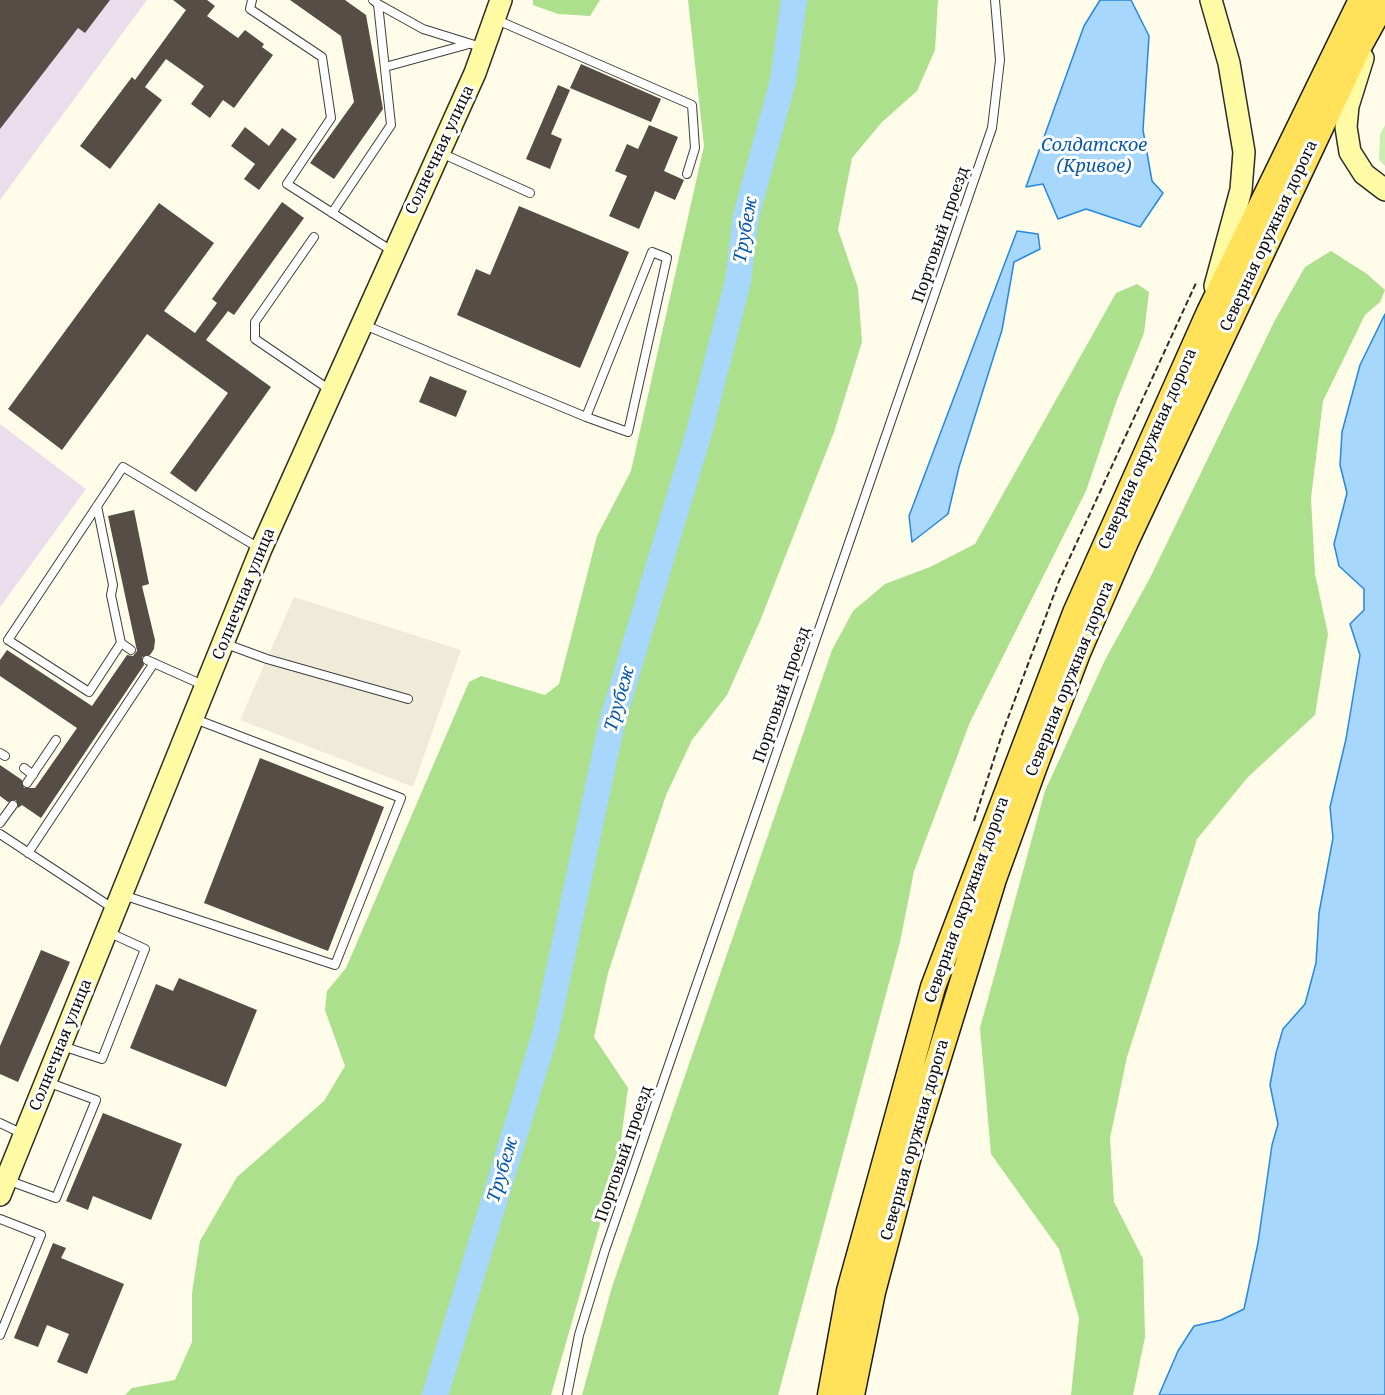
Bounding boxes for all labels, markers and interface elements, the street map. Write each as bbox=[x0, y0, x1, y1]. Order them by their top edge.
street label: Солнечная улица bbox=[402, 82, 478, 218]
water label: Солдатское (Кривое) bbox=[1041, 135, 1147, 178]
street label: Северная оружная дорога bbox=[1216, 137, 1322, 335]
street label: Портовый проезд bbox=[909, 164, 973, 306]
water label: Трубеж bbox=[730, 195, 762, 265]
street label: Северная окружная дорога bbox=[1095, 345, 1201, 553]
street label: Солнечная улица bbox=[209, 525, 279, 663]
street label: Северная оружная дорога bbox=[1022, 579, 1118, 779]
street label: Портовый проезд bbox=[750, 624, 814, 766]
water label: Трубеж bbox=[600, 664, 640, 734]
street label: Северная окружная дорога bbox=[921, 794, 1013, 1006]
street label: Солнечная улица bbox=[26, 976, 96, 1114]
street label: Северная оружная дорога bbox=[877, 1037, 953, 1243]
street label: Портовый проезд bbox=[592, 1083, 656, 1225]
water label: Трубеж bbox=[483, 1135, 523, 1205]

